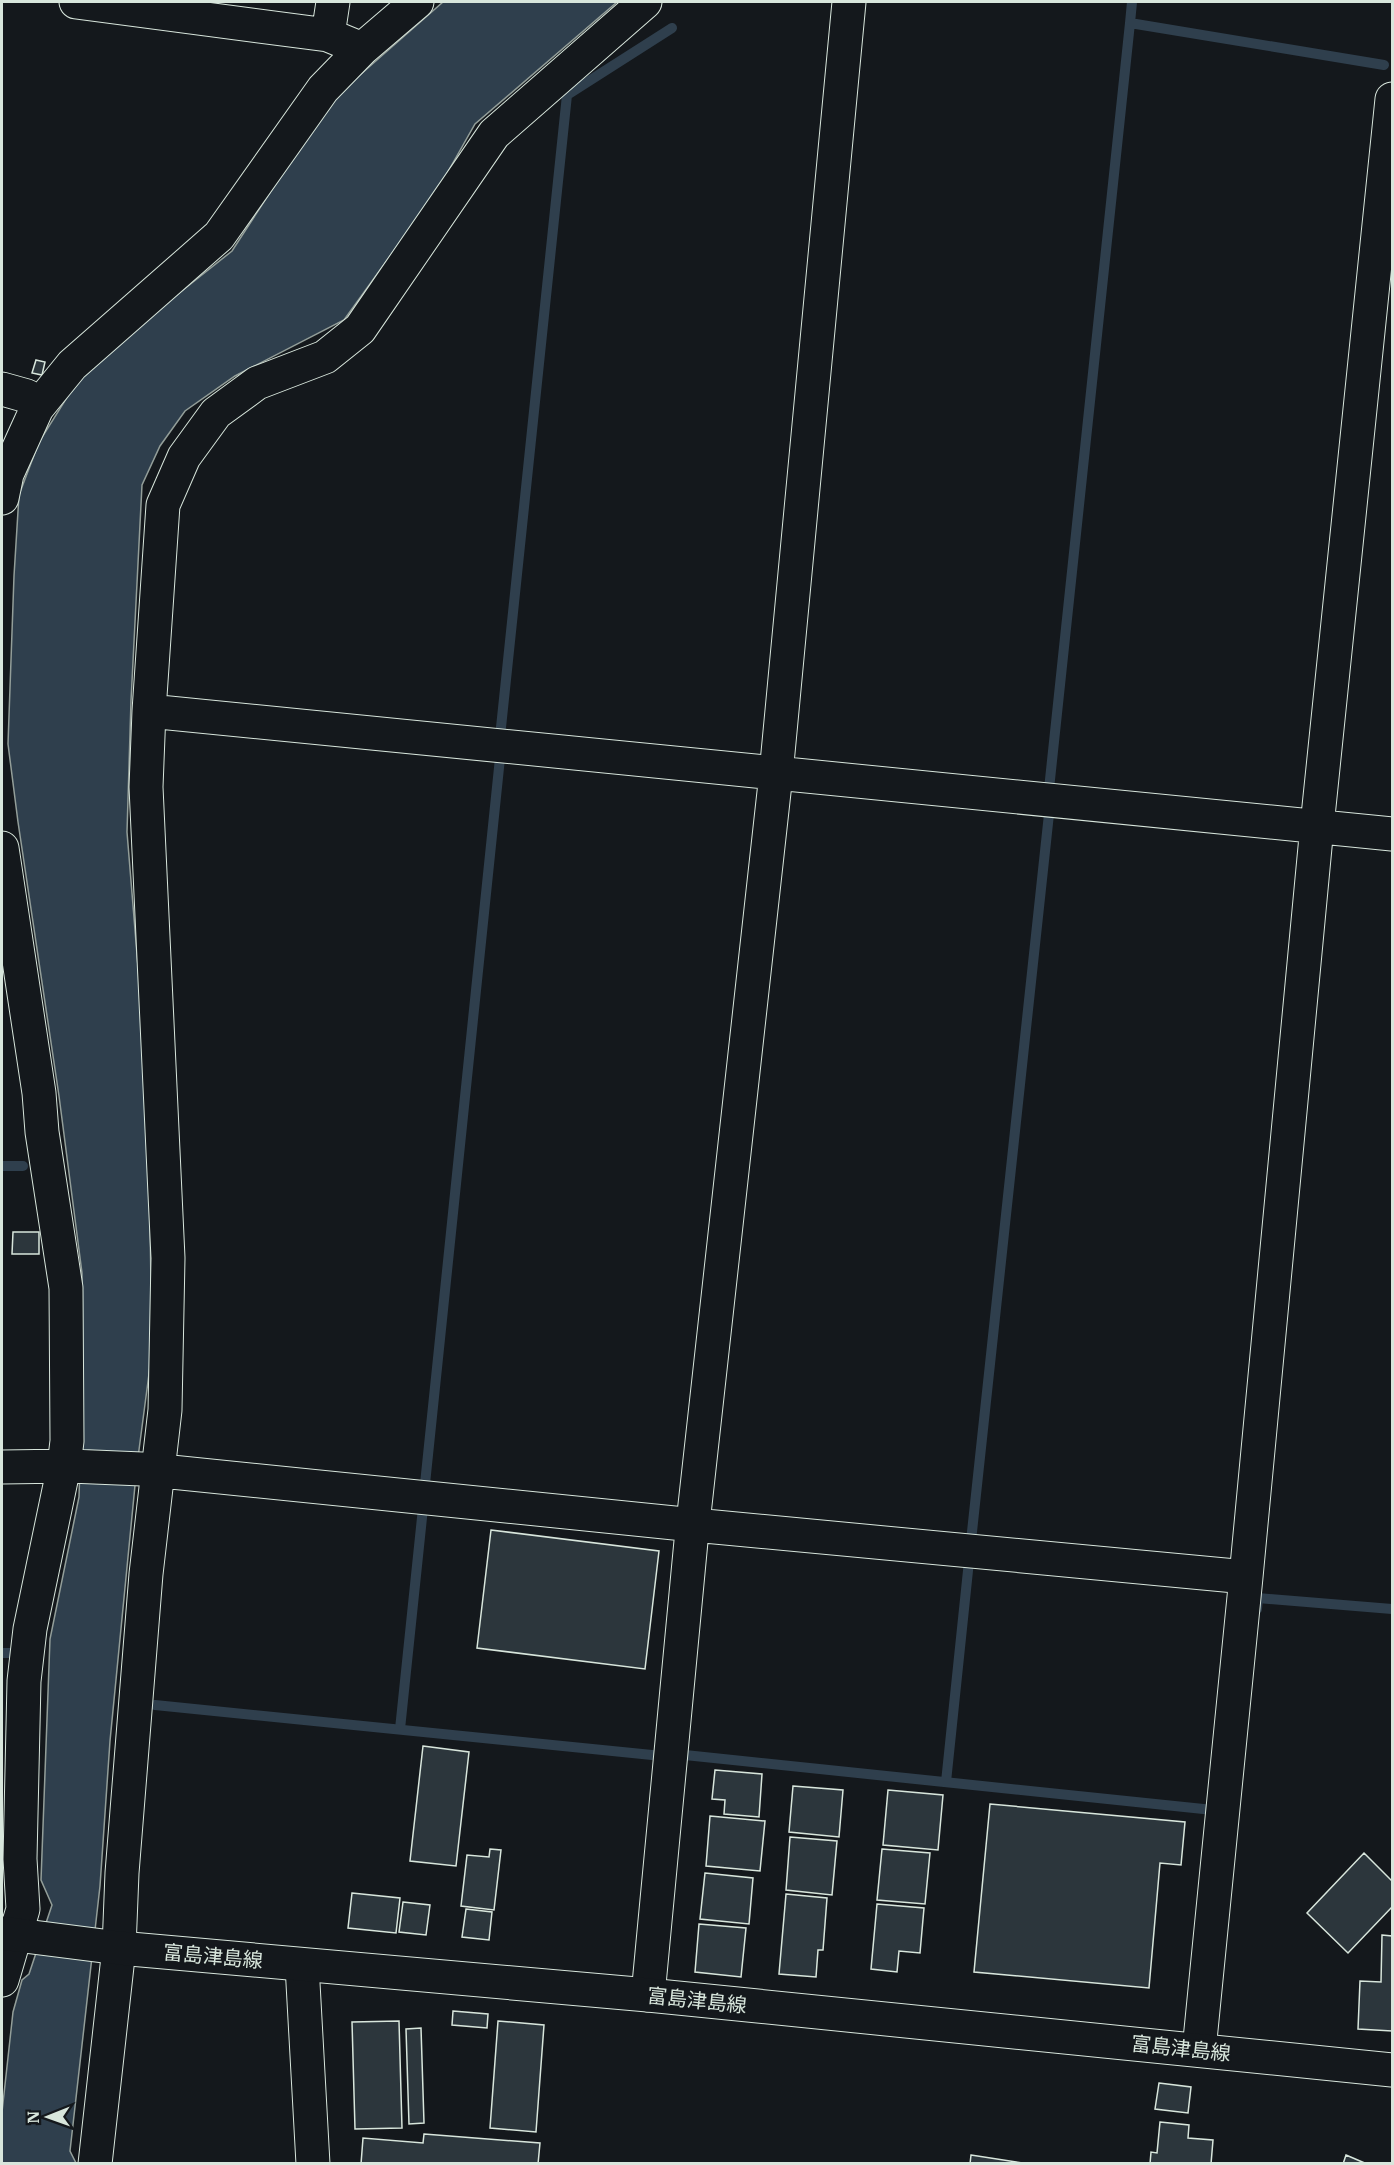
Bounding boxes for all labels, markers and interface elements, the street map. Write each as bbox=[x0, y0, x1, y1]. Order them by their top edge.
street label: 富島津島線 bbox=[162, 1938, 264, 1974]
street label: 富島津島線 bbox=[646, 1981, 748, 2019]
street label: 富島津島線 bbox=[1130, 2029, 1232, 2067]
north arrow bbox=[18, 2087, 78, 2147]
text: N bbox=[23, 2111, 43, 2124]

